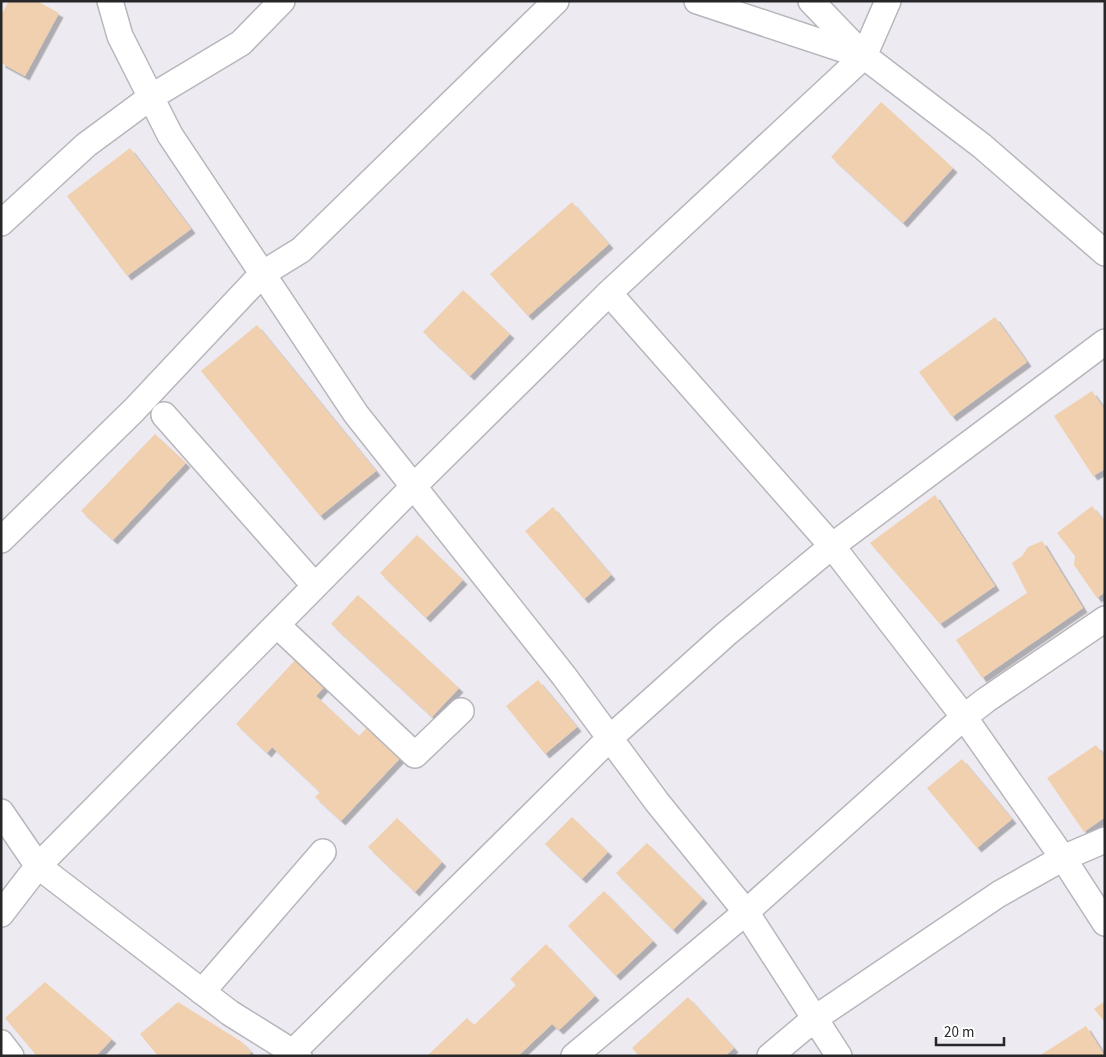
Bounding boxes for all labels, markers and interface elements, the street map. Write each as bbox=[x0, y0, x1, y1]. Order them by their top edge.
scale bar bbox=[936, 1014, 1004, 1046]
text: 20 m bbox=[944, 1022, 974, 1043]

